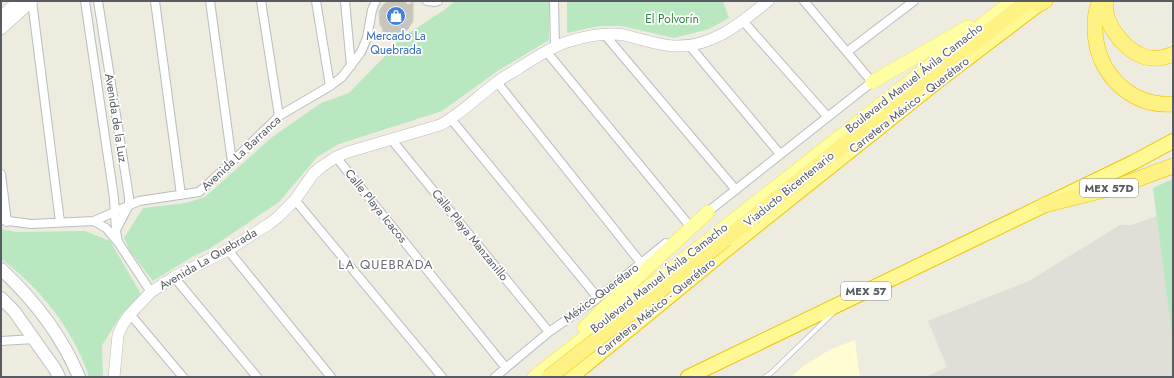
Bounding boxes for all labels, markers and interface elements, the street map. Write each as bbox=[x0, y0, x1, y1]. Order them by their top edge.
shop icon: Mercado La Quebrada bbox=[385, 5, 407, 27]
park label: El Polvorín bbox=[645, 10, 699, 28]
street label: Boulevard Manuel Ávila Camacho bbox=[841, 18, 987, 137]
place label: Mercado La Quebrada bbox=[366, 27, 426, 59]
street label: Carretera México - Querétaro bbox=[845, 52, 973, 158]
street label: Avenida de la Luz bbox=[100, 72, 132, 164]
street label: Avenida La Barranca bbox=[197, 111, 285, 195]
street label: Viaducto Bicentenario bbox=[740, 147, 838, 231]
street label: Calle Playa Icacos bbox=[341, 165, 412, 247]
road number: MEX 57D bbox=[1080, 179, 1138, 197]
street label: Calle Playa Manzanillo bbox=[427, 185, 513, 285]
street label: Boulevard Manuel Ávila Camacho bbox=[586, 218, 732, 337]
street label: Avenida La Quebrada bbox=[156, 224, 260, 294]
street label: Carretera México - Querétaro bbox=[593, 253, 720, 361]
district label: LA QUEBRADA bbox=[338, 255, 434, 274]
street label: México-Querétaro bbox=[560, 258, 643, 327]
road number: MEX 57 bbox=[841, 282, 891, 300]

